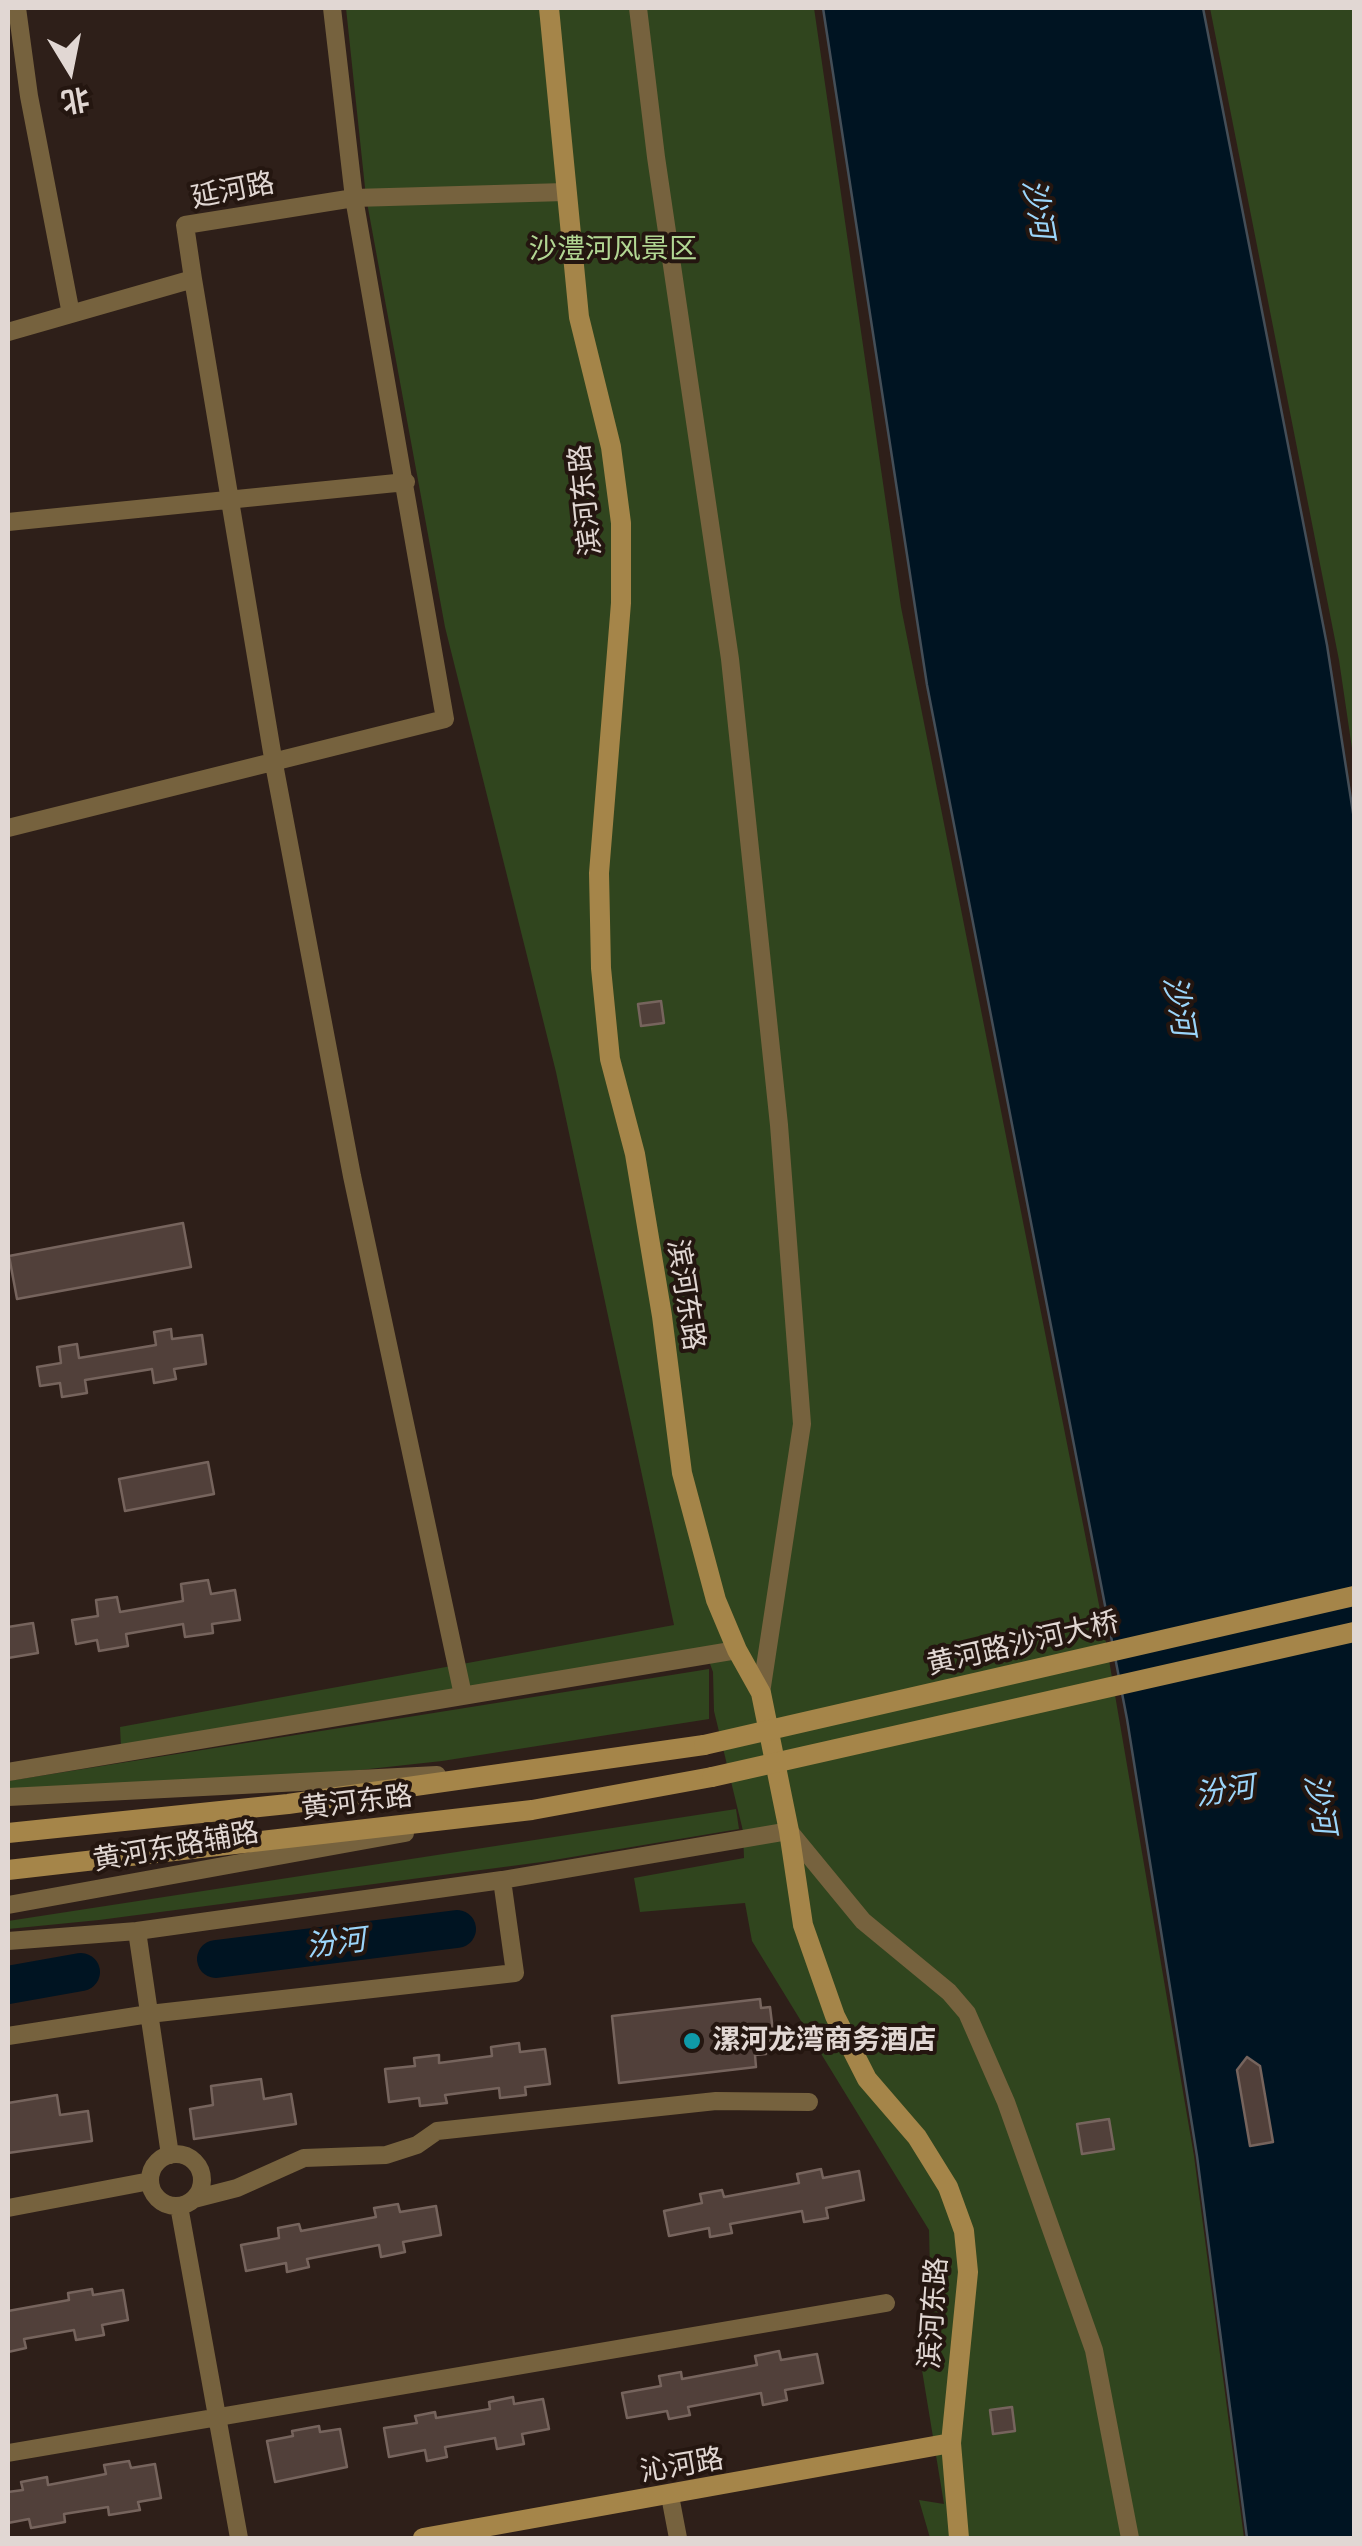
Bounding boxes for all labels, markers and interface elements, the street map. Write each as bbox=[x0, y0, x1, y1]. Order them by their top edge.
north arrow bbox=[20, 20, 120, 120]
text: 北 bbox=[59, 81, 92, 119]
street label: 延河路 bbox=[189, 166, 277, 216]
water label: 沙河 bbox=[1014, 176, 1060, 242]
park label: 沙澧河风景区 bbox=[529, 233, 697, 267]
street label: 滨河东路 bbox=[563, 443, 609, 557]
water label: 沙河 bbox=[1155, 973, 1201, 1039]
street label: 滨河东路 bbox=[660, 1237, 710, 1353]
street label: 黄河路沙河大桥 bbox=[924, 1606, 1122, 1682]
water label: 汾河 bbox=[1193, 1770, 1257, 1814]
water label: 沙河 bbox=[1296, 1771, 1342, 1837]
street label: 黄河东路 bbox=[299, 1780, 415, 1826]
street label: 黄河东路辅路 bbox=[90, 1816, 262, 1878]
water label: 汾河 bbox=[304, 1922, 368, 1966]
place label: 漯河龙湾商务酒店 bbox=[712, 2024, 936, 2058]
marker: 漯河龙湾商务酒店 bbox=[681, 2030, 703, 2052]
street label: 滨河东路 bbox=[913, 2256, 955, 2370]
street label: 沁河路 bbox=[638, 2442, 726, 2490]

